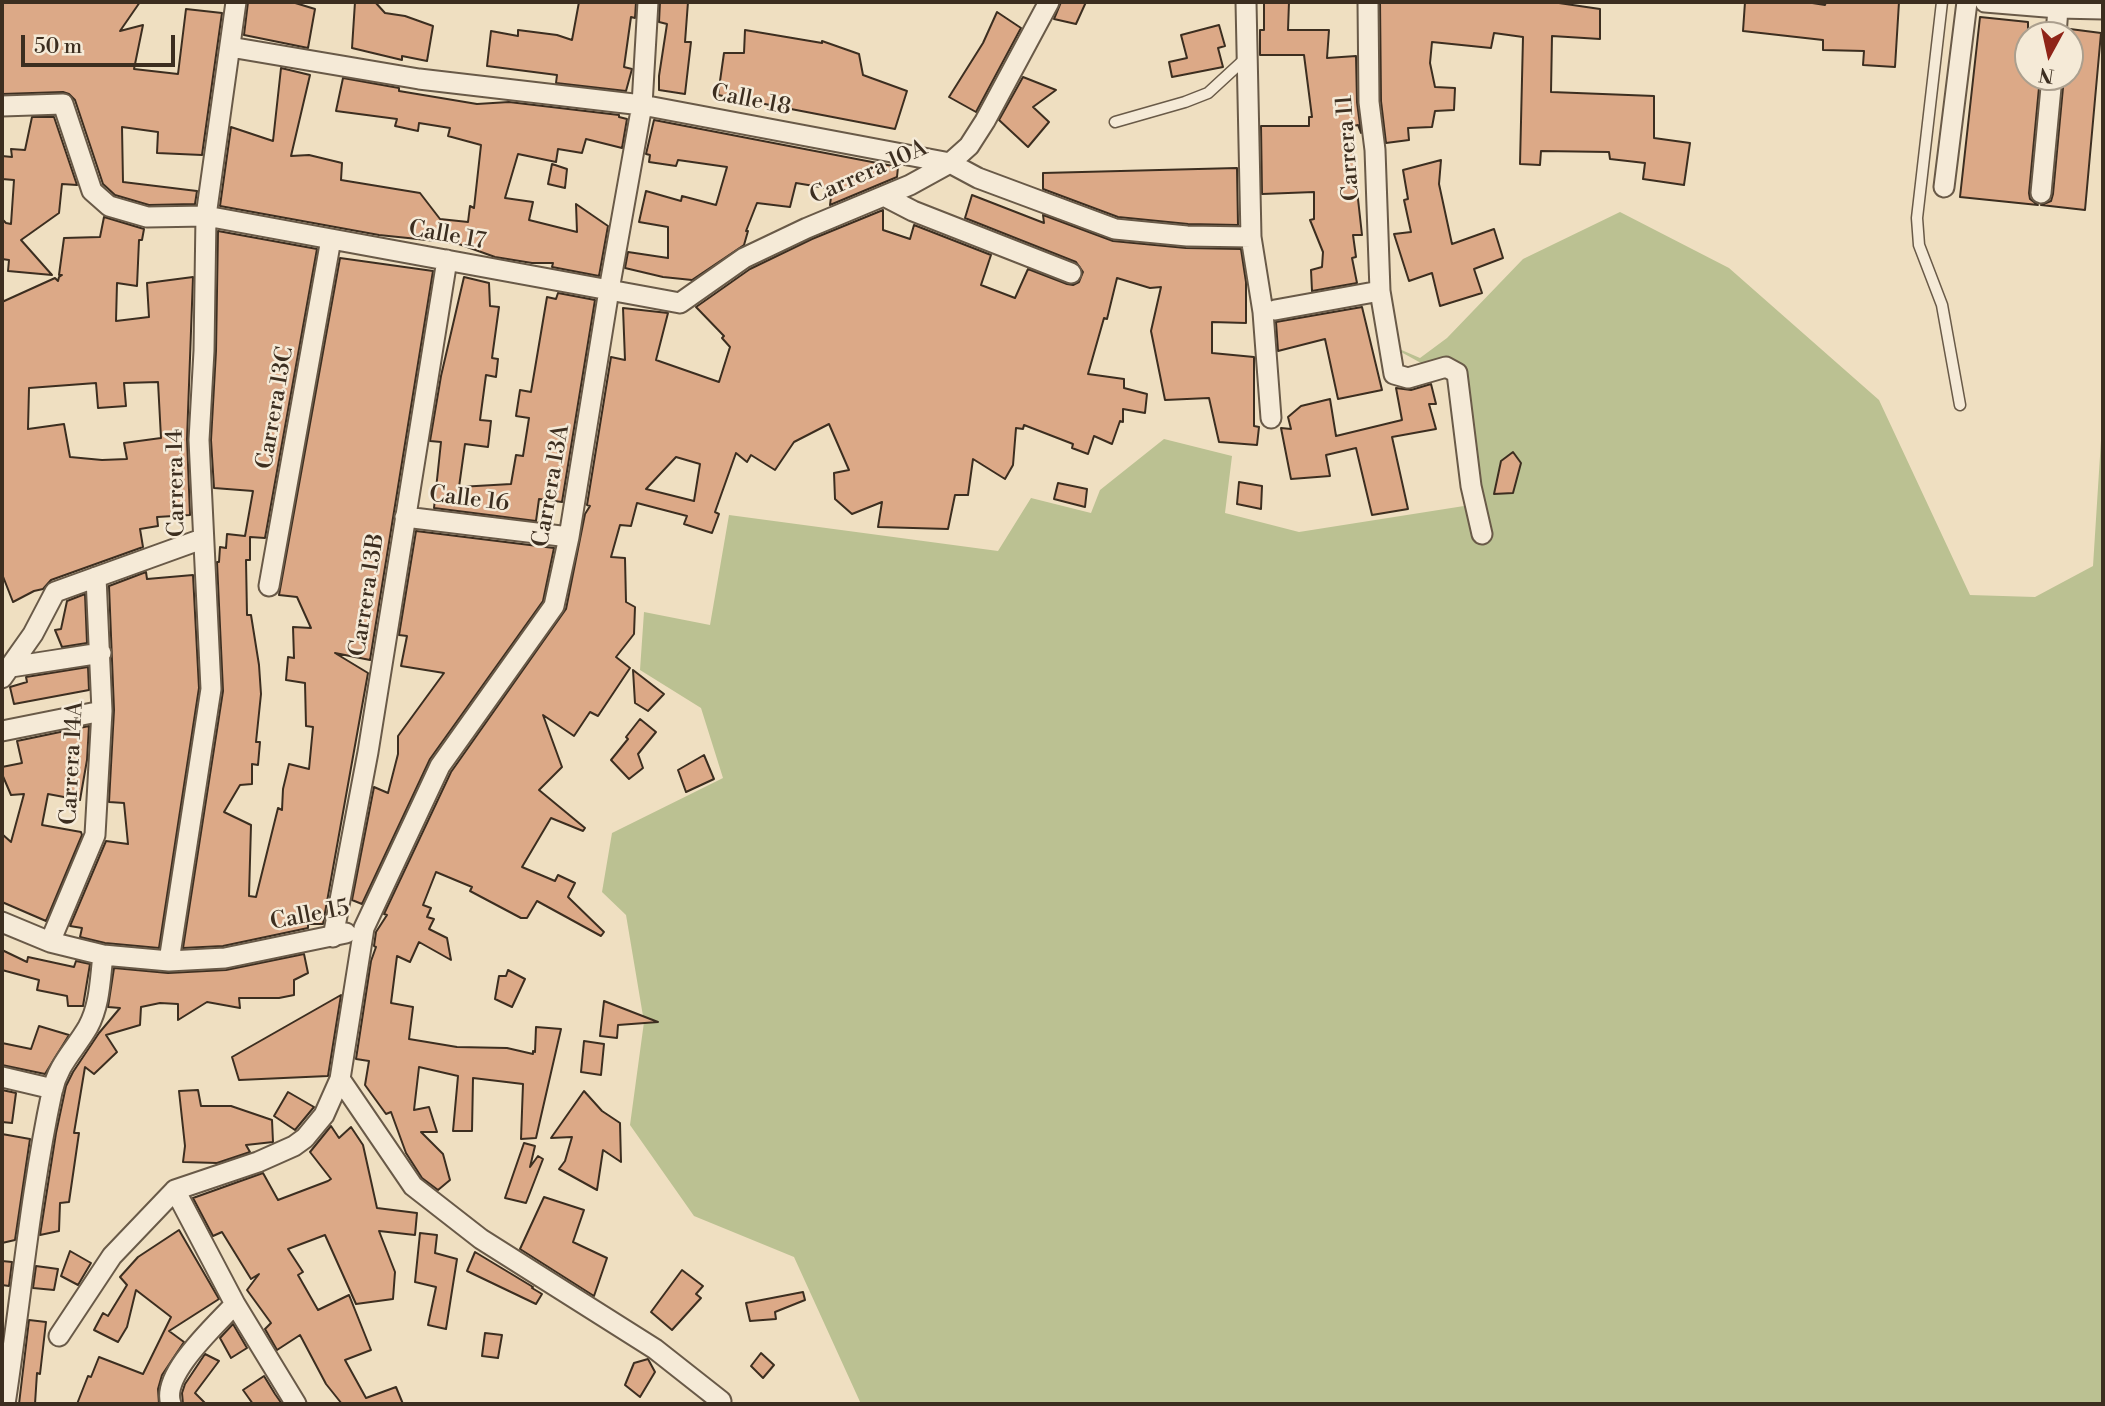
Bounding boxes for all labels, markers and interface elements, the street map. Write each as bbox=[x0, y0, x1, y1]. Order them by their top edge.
scale bar bbox=[24, 21, 178, 65]
north arrow bbox=[2014, 21, 2084, 91]
text: 50 m bbox=[34, 34, 82, 60]
text: N bbox=[2037, 62, 2055, 88]
street label: Calle 18 bbox=[709, 80, 793, 122]
street label: Carrera 11 bbox=[1332, 94, 1366, 202]
street label: Carrera 10A bbox=[806, 135, 932, 211]
street label: Calle 17 bbox=[406, 216, 488, 256]
street label: Carrera 13C bbox=[252, 345, 300, 471]
street label: Carrera 13A bbox=[528, 423, 576, 549]
street label: Carrera 14 bbox=[162, 429, 192, 537]
street label: Calle 16 bbox=[427, 481, 511, 519]
street label: Carrera 13B bbox=[345, 532, 391, 658]
street label: Carrera 14A bbox=[56, 700, 90, 826]
street label: Calle 15 bbox=[268, 895, 352, 937]

